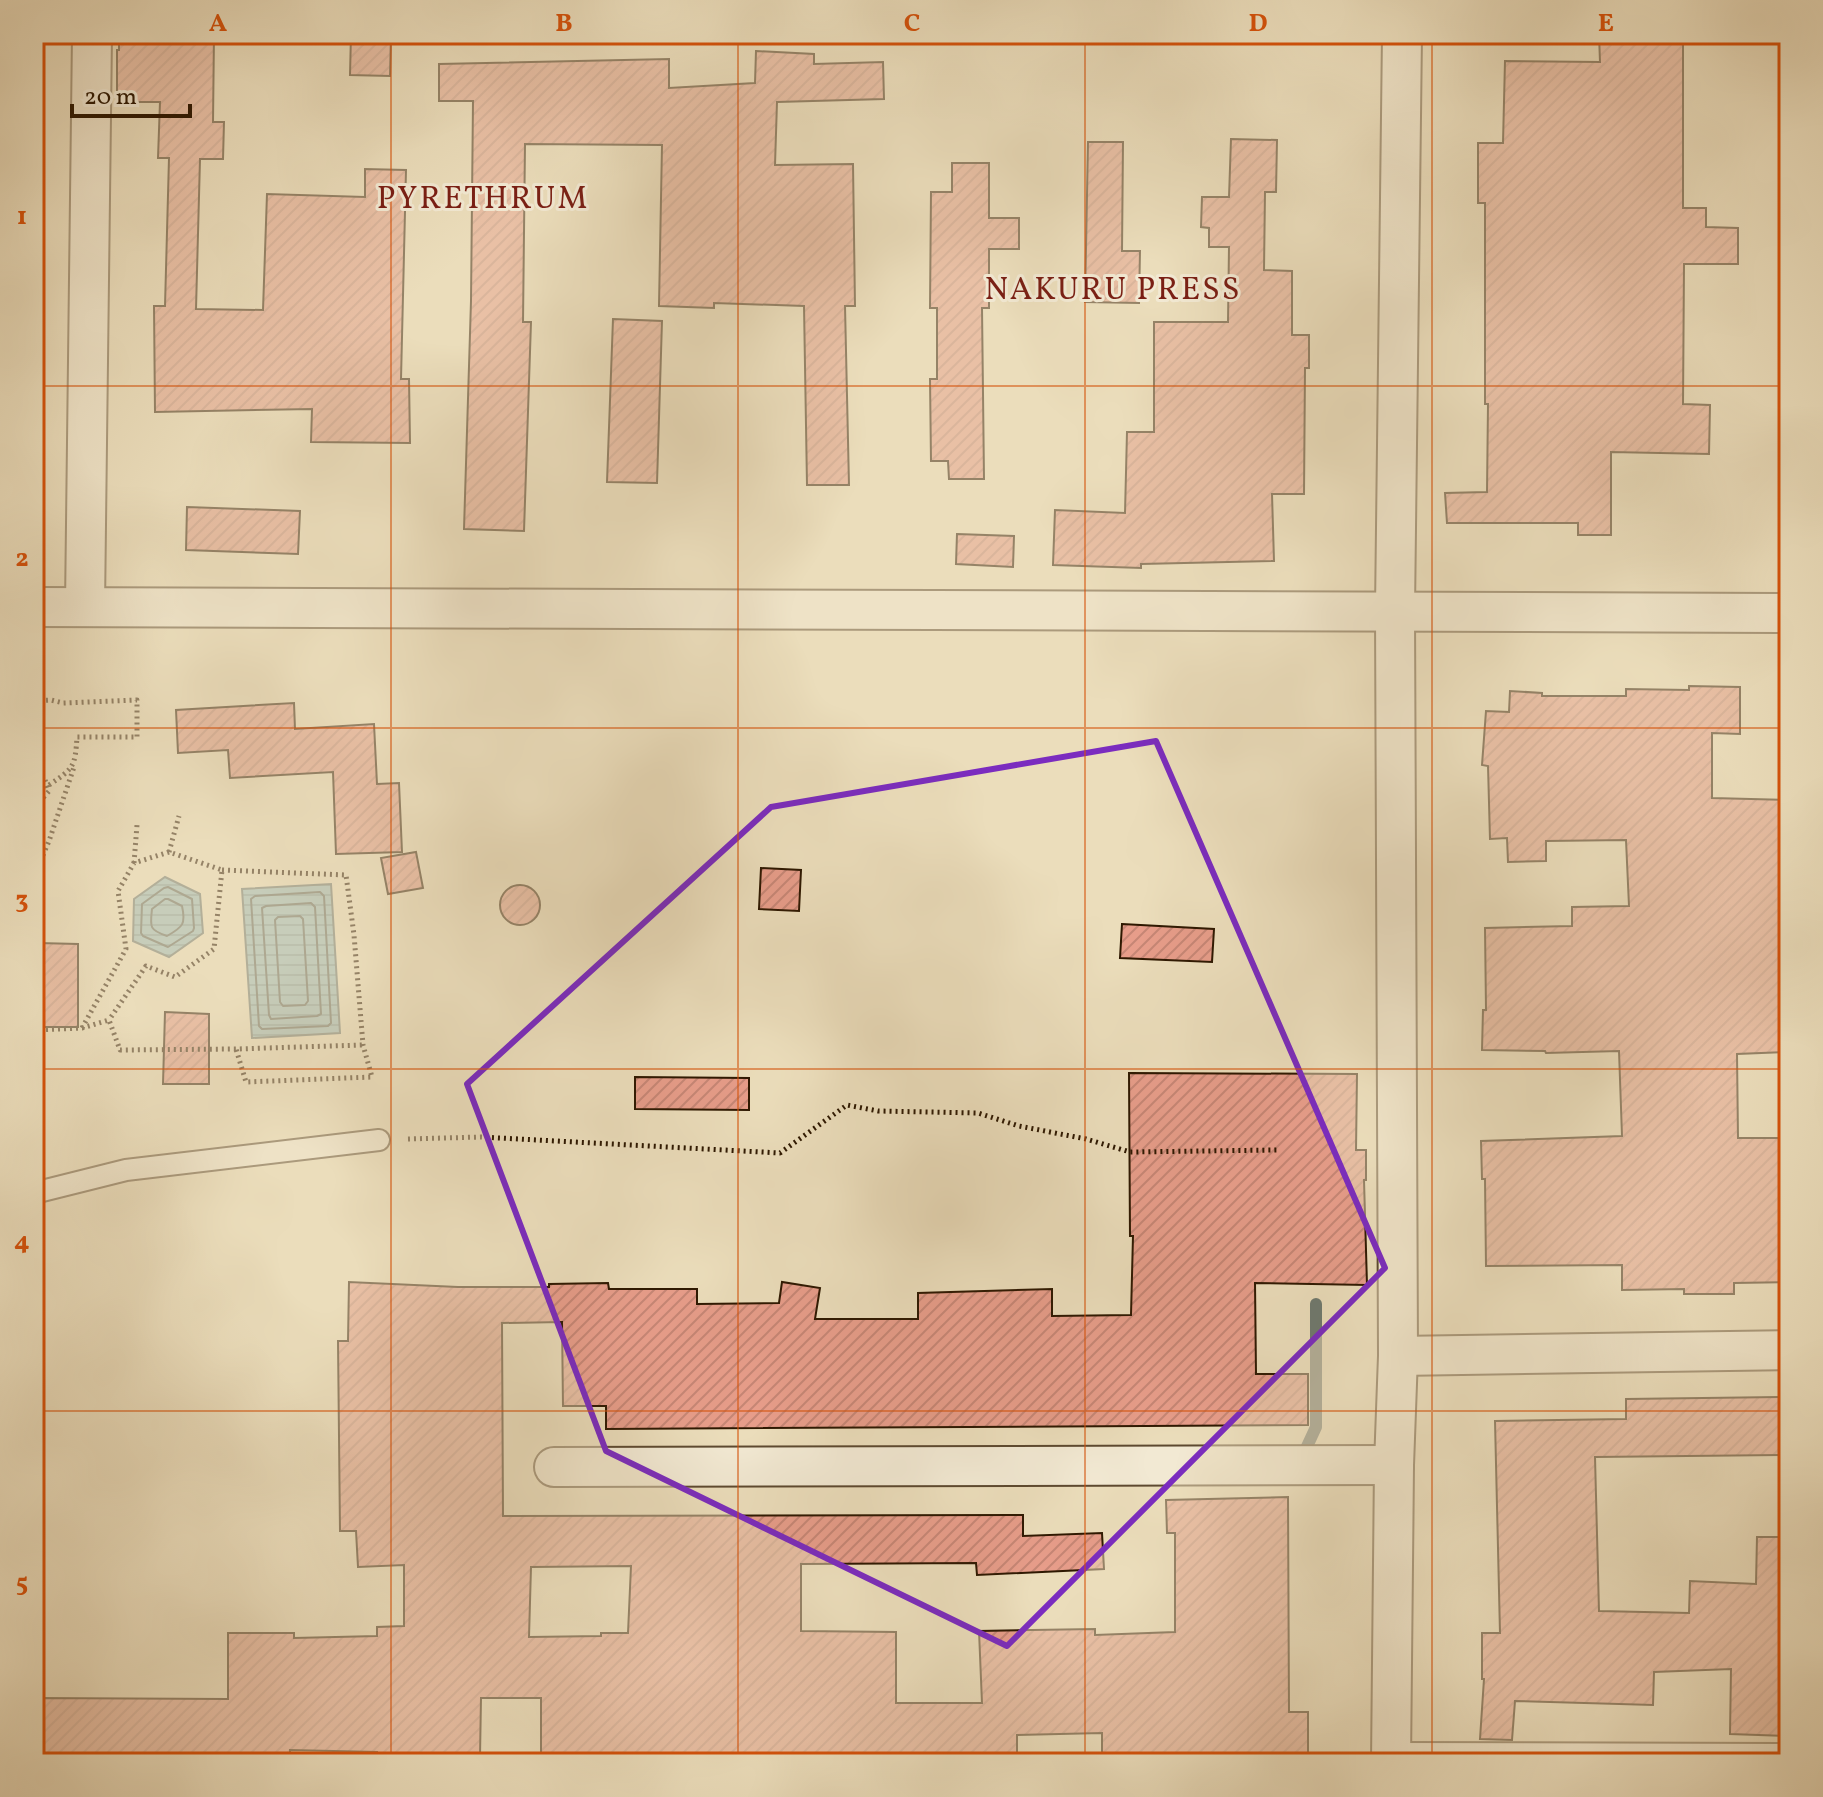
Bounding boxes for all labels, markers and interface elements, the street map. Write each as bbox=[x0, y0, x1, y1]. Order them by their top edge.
text: A bbox=[209, 6, 228, 42]
text: B bbox=[555, 6, 573, 42]
text: C bbox=[904, 6, 920, 42]
text: D bbox=[1248, 6, 1268, 42]
text: E bbox=[1598, 6, 1614, 42]
scale bar bbox=[72, 68, 190, 118]
text: 20 m bbox=[84, 81, 137, 115]
district label: PYRETHRUM bbox=[377, 178, 589, 222]
text: 1 bbox=[17, 199, 27, 235]
district label: NAKURU PRESS bbox=[985, 269, 1241, 313]
text: 2 bbox=[15, 541, 29, 577]
text: 3 bbox=[15, 883, 29, 919]
text: 4 bbox=[14, 1224, 30, 1260]
text: 5 bbox=[16, 1566, 28, 1602]

